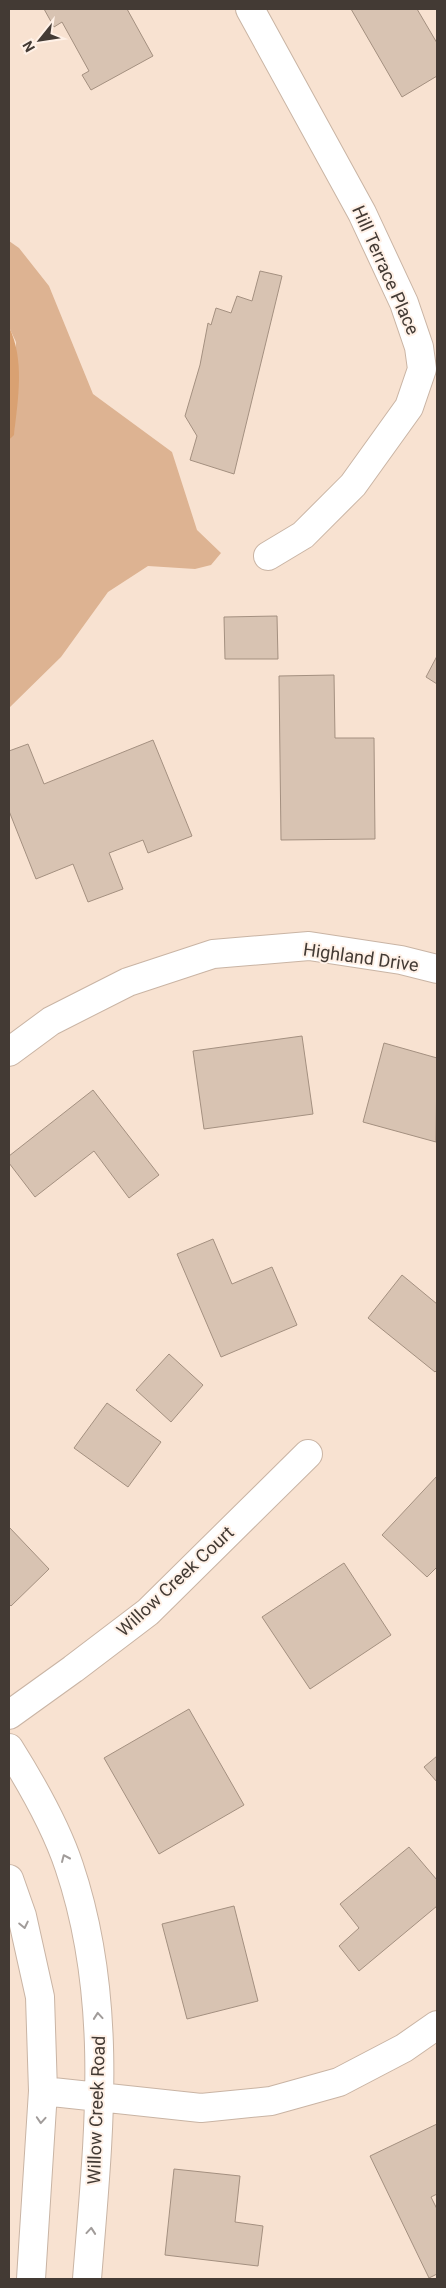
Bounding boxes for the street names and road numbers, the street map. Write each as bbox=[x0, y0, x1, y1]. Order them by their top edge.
street label: Hill Terrace Place bbox=[348, 202, 424, 338]
street label: Highland Drive bbox=[302, 939, 420, 975]
street label: Willow Creek Court bbox=[112, 1521, 238, 1641]
street label: Willow Creek Road bbox=[83, 2035, 109, 2185]

